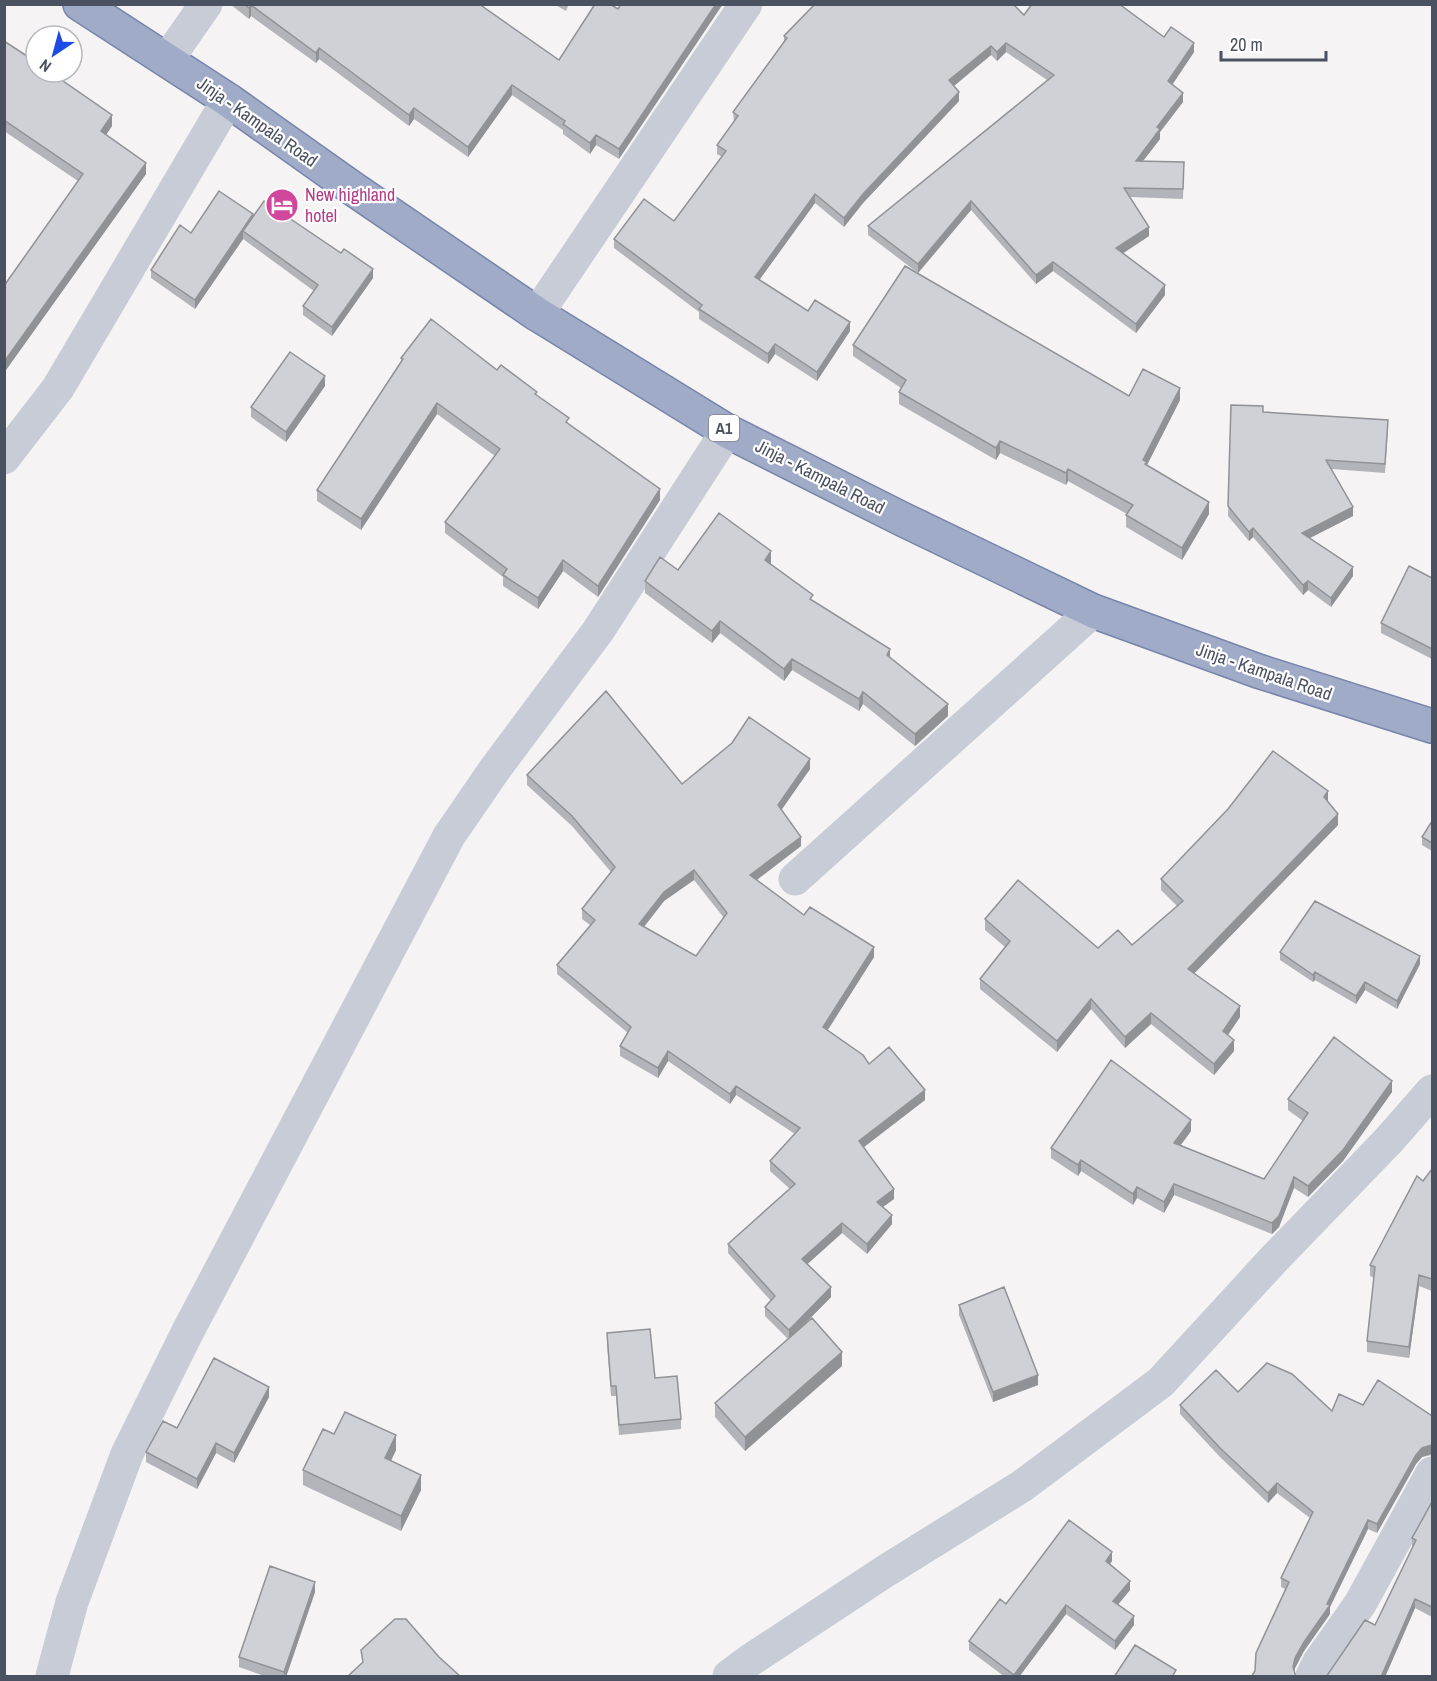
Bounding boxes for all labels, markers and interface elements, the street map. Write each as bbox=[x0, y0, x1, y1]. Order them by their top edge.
north arrow bbox=[24, 24, 84, 84]
scale bar bbox=[1221, 24, 1326, 62]
text: 20 m bbox=[1230, 32, 1263, 57]
text: N bbox=[35, 54, 55, 78]
street label: Jinja - Kampala Road bbox=[192, 71, 323, 173]
place label: New highland hotel bbox=[305, 182, 395, 228]
hotel icon: New highland hotel bbox=[264, 187, 300, 223]
road number: A1 bbox=[709, 415, 739, 441]
street label: Jinja - Kampala Road bbox=[751, 433, 889, 520]
street label: Jinja - Kampala Road bbox=[1193, 637, 1335, 706]

